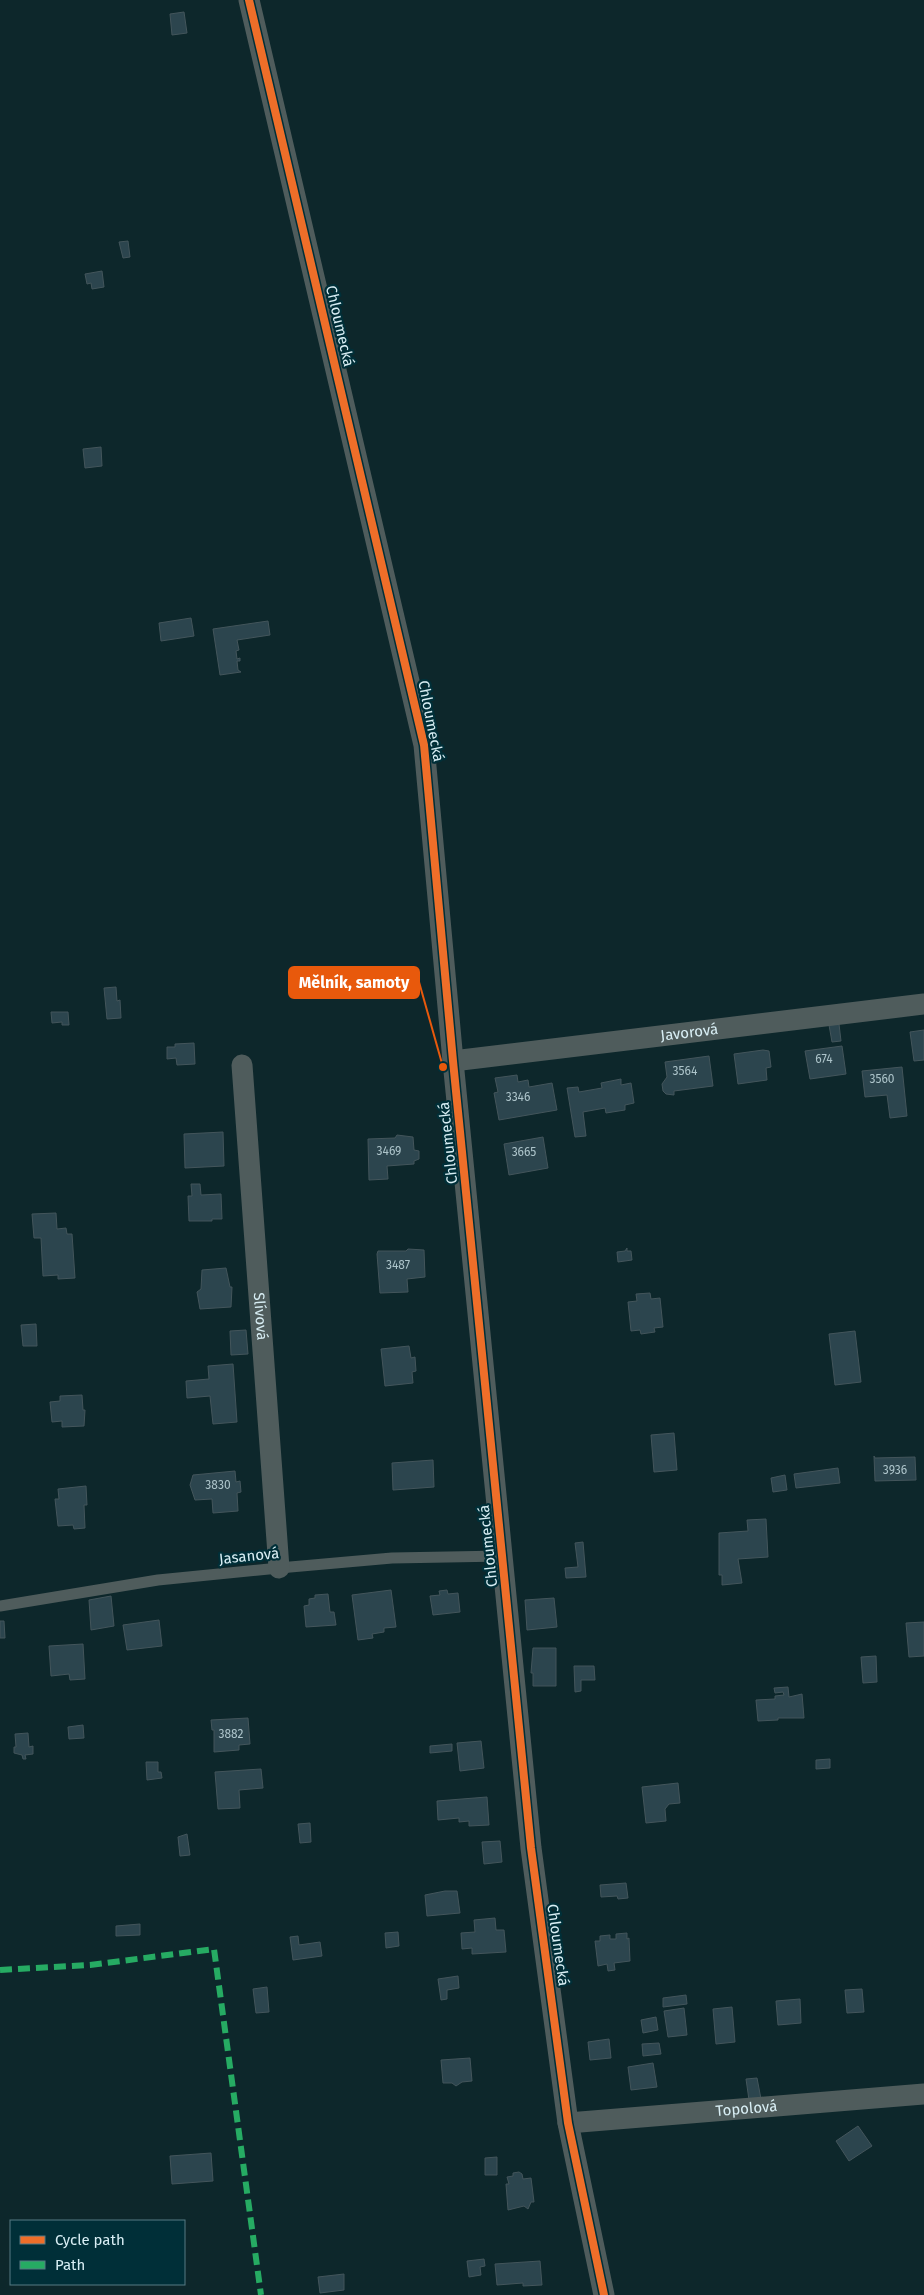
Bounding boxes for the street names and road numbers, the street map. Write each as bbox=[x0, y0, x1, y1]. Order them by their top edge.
street label: Chloumecká bbox=[322, 284, 358, 368]
street label: Chloumecká bbox=[414, 679, 448, 763]
street label: Javorová bbox=[659, 1020, 719, 1045]
street label: Chloumecká bbox=[435, 1101, 461, 1185]
street label: Slívová bbox=[250, 1292, 271, 1341]
street label: Chloumecká bbox=[475, 1504, 501, 1588]
street label: Jasanová bbox=[218, 1544, 280, 1568]
street label: Chloumecká bbox=[543, 1903, 573, 1987]
street label: Topolová bbox=[715, 2097, 778, 2120]

